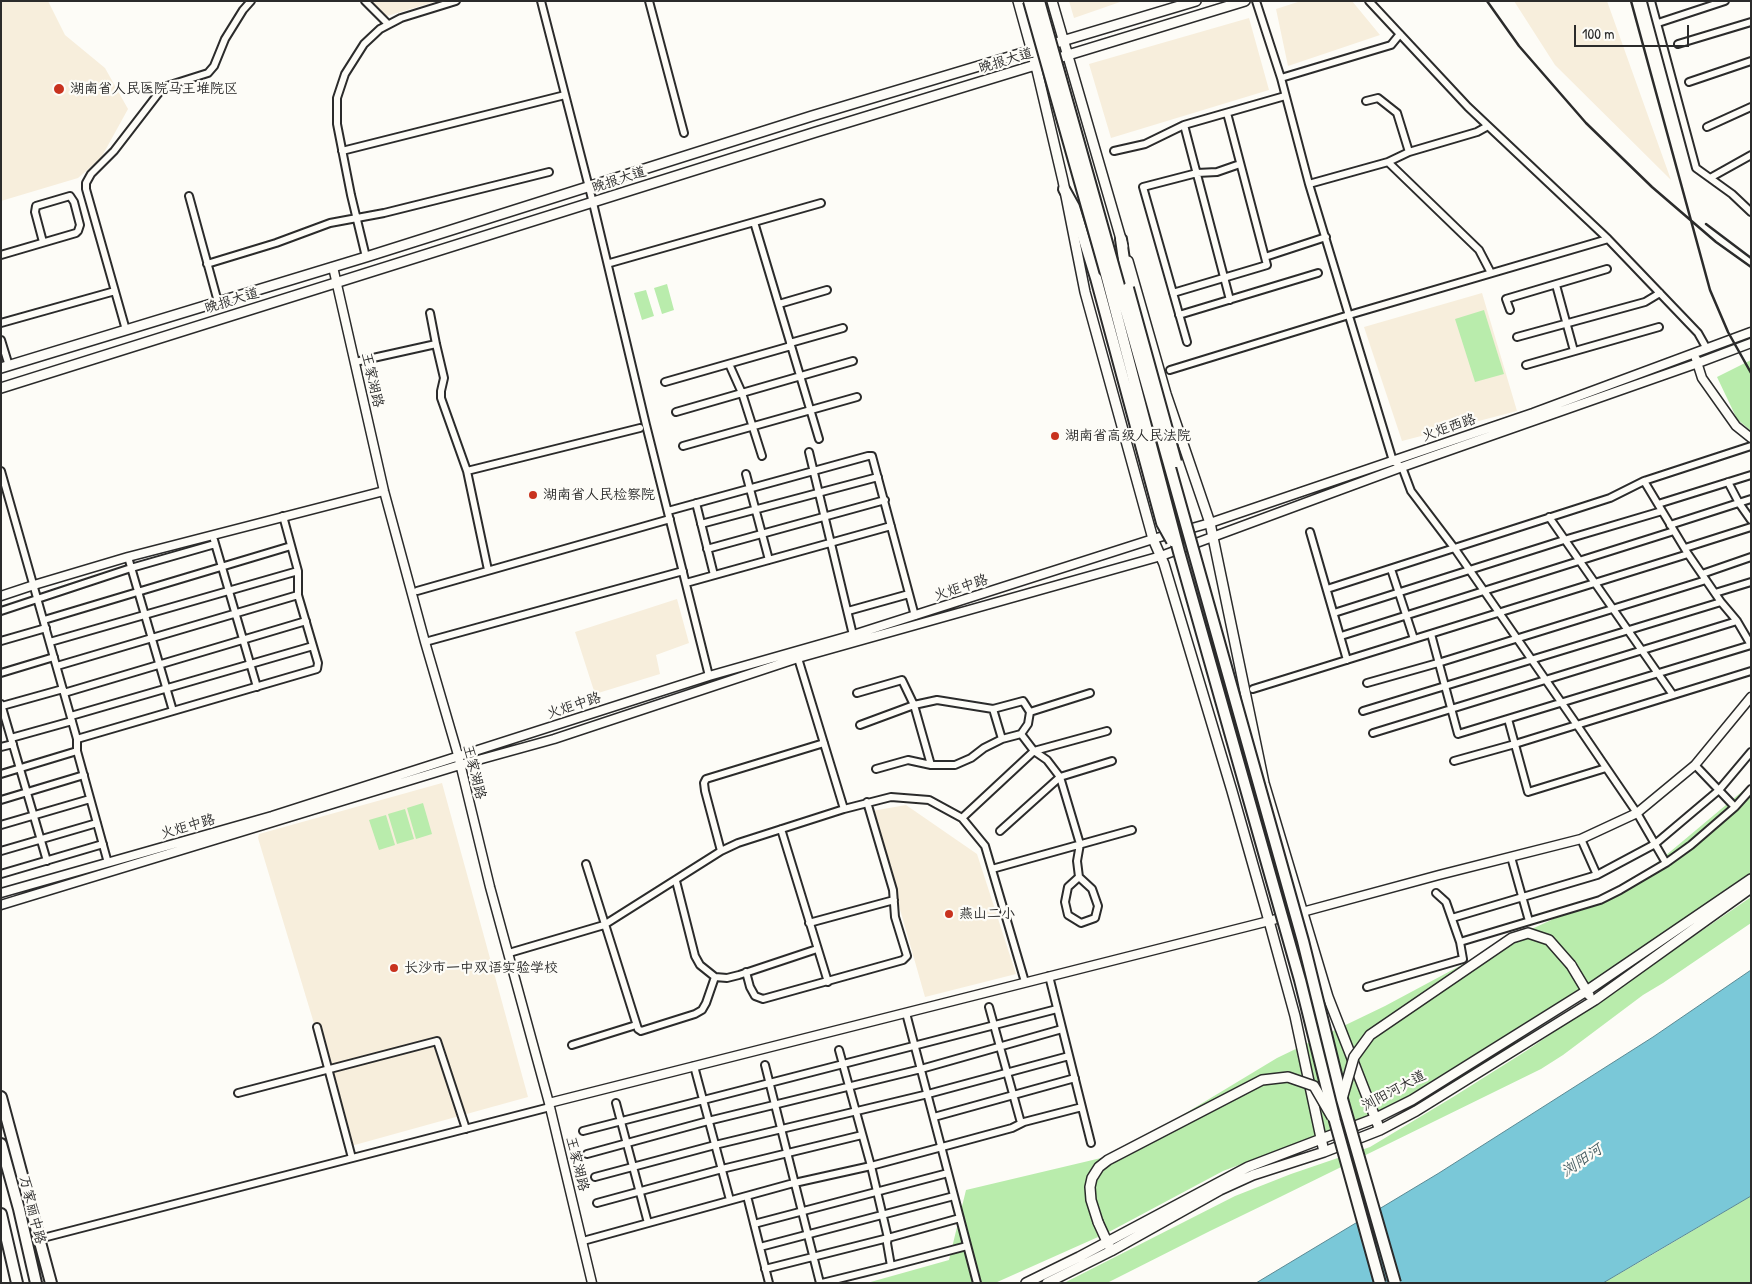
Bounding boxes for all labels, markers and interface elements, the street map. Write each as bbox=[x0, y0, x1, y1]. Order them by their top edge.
scale bar bbox=[1577, 15, 1692, 47]
text: 100 m bbox=[1582, 23, 1615, 44]
street label: 晚报大道 bbox=[977, 45, 1035, 77]
place label: 湖南省人民医院马王堆院区 bbox=[70, 81, 238, 97]
marker: 湖南省人民医院马王堆院区 bbox=[52, 82, 66, 96]
street label: 晚报大道 bbox=[590, 163, 648, 197]
street label: 晚报大道 bbox=[203, 285, 261, 317]
street label: 王家湖路 bbox=[358, 351, 386, 409]
street label: 火炬西路 bbox=[1420, 411, 1478, 445]
place label: 湖南省高级人民法院 bbox=[1065, 428, 1191, 444]
marker: 湖南省高级人民法院 bbox=[1049, 430, 1061, 442]
place label: 湖南省人民检察院 bbox=[543, 487, 655, 503]
marker: 湖南省人民检察院 bbox=[527, 489, 539, 501]
street label: 火炬中路 bbox=[932, 571, 990, 605]
street label: 火炬中路 bbox=[545, 689, 603, 723]
street label: 王家湖路 bbox=[459, 743, 489, 801]
street label: 火炬中路 bbox=[159, 811, 217, 843]
place label: 燕山二小 bbox=[959, 906, 1015, 922]
marker: 燕山二小 bbox=[943, 908, 955, 920]
place label: 长沙市一中双语实验学校 bbox=[404, 960, 558, 976]
marker: 长沙市一中双语实验学校 bbox=[388, 962, 400, 974]
street label: 浏阳河大道 bbox=[1359, 1067, 1429, 1115]
street label: 王家湖路 bbox=[562, 1135, 592, 1193]
water label: 浏阳河 bbox=[1558, 1141, 1606, 1181]
street label: 万家丽中路 bbox=[15, 1174, 49, 1246]

